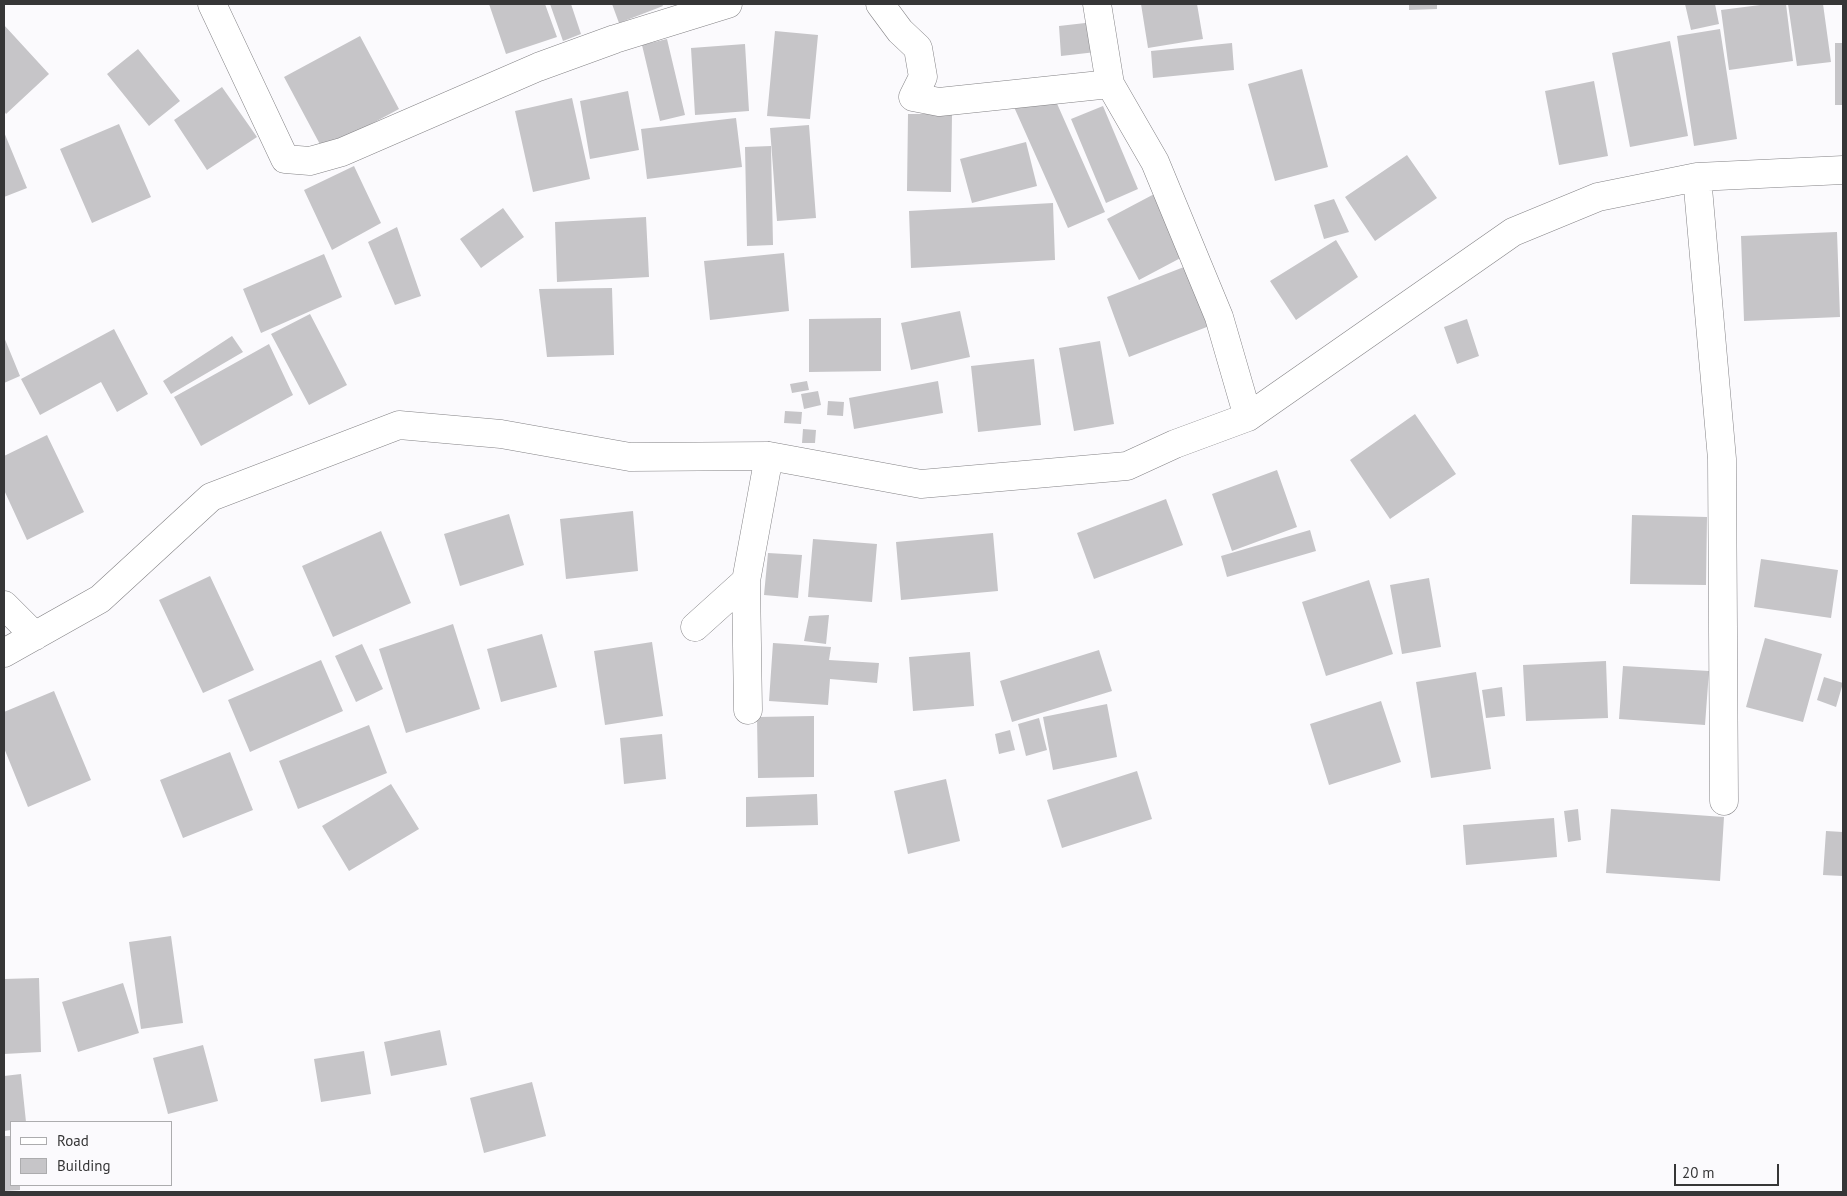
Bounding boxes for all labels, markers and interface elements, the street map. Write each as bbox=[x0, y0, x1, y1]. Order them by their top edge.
legend bbox=[10, 1121, 172, 1186]
text: Road bbox=[57, 1131, 89, 1150]
scale bar bbox=[1677, 1154, 1782, 1186]
text: Building bbox=[57, 1156, 111, 1175]
text: 20 m bbox=[1682, 1163, 1715, 1182]

